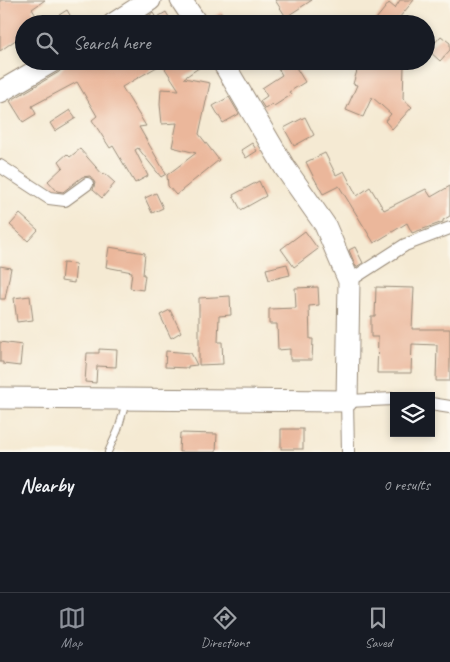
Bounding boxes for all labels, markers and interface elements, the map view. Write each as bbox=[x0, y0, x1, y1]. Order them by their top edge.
search box bbox=[15, 15, 435, 70]
icon: search bbox=[33, 29, 61, 57]
text: Search here bbox=[73, 31, 150, 55]
map controls bbox=[390, 392, 435, 437]
button: layers bbox=[390, 392, 435, 437]
text: Nearby bbox=[20, 472, 73, 498]
text: 0 results bbox=[383, 475, 430, 495]
tab: Map bbox=[58, 604, 86, 651]
tab: Directions bbox=[201, 604, 249, 651]
tab: Saved bbox=[364, 604, 392, 651]

